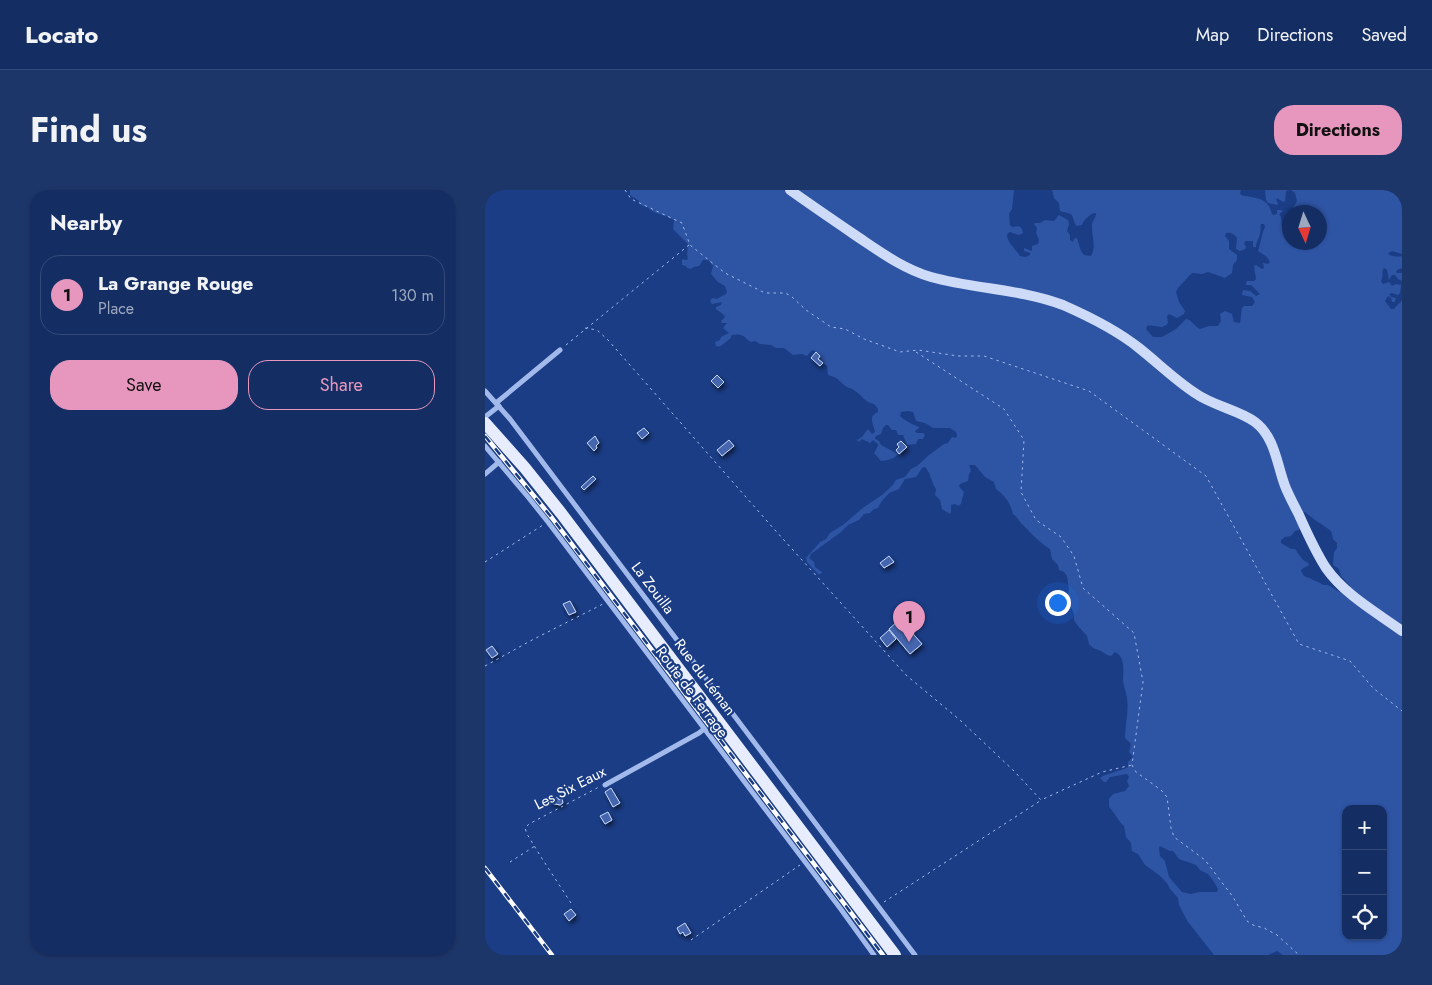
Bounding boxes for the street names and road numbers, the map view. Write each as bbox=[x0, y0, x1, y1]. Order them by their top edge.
street label: La Zouilla bbox=[626, 557, 680, 619]
street label: Rue du Léman bbox=[669, 634, 741, 720]
street label: Route de Ferrage bbox=[650, 642, 734, 743]
street label: Les Six Eaux bbox=[530, 760, 610, 815]

